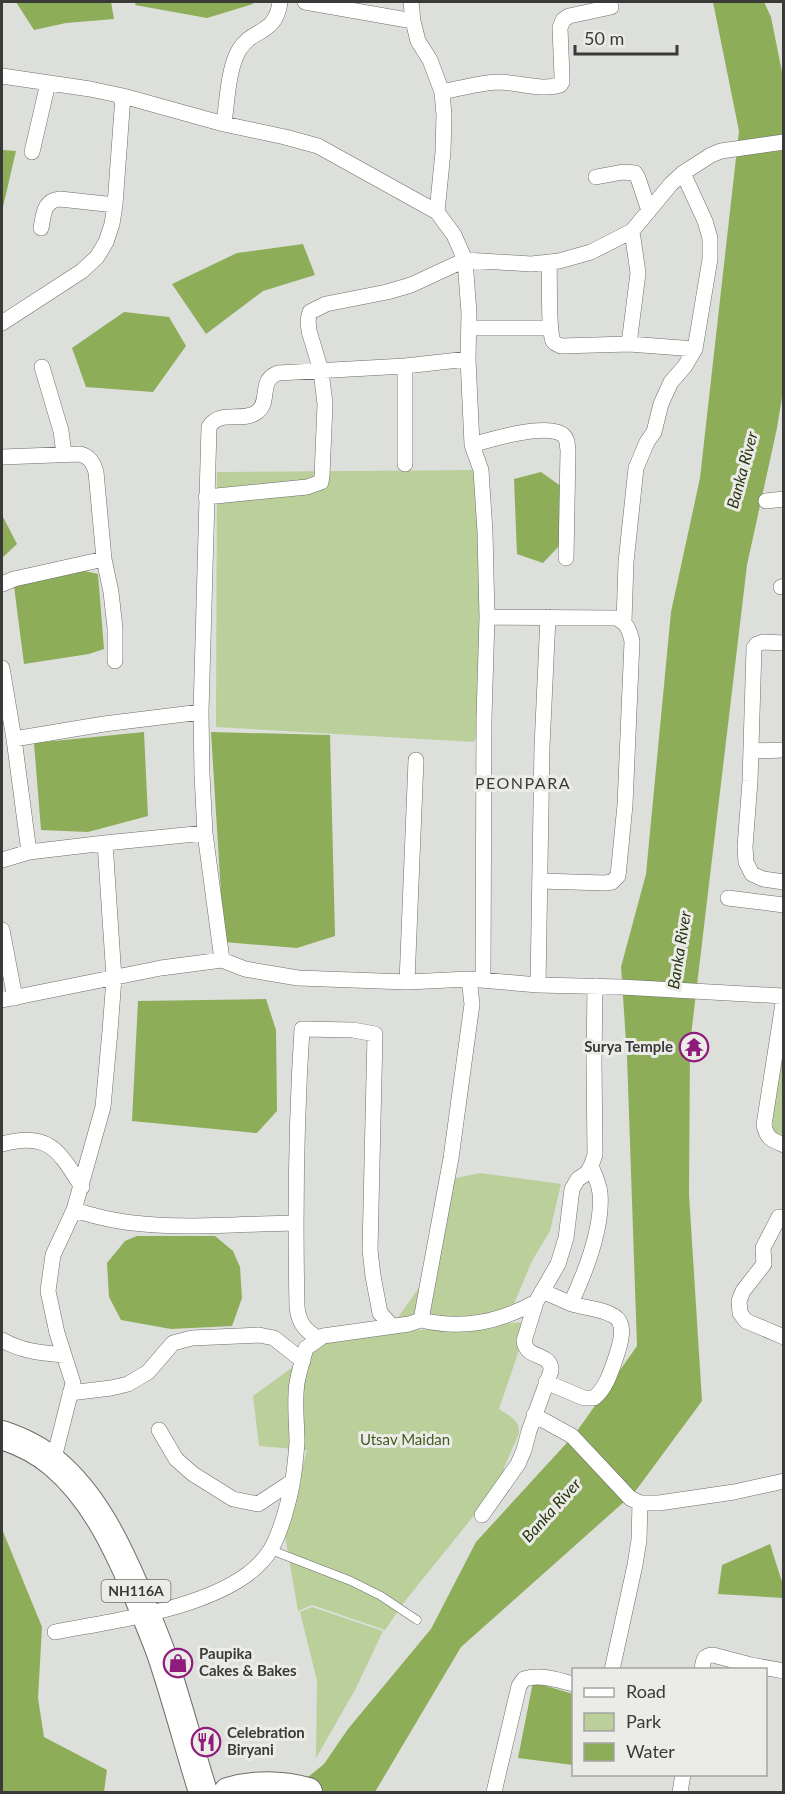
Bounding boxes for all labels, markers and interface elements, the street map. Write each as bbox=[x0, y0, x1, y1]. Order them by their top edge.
scale bar bbox=[575, 18, 677, 56]
text: 50 m bbox=[584, 27, 624, 49]
water label: Banka River bbox=[722, 429, 761, 510]
district label: PEONPARA bbox=[475, 773, 571, 792]
water label: Banka River bbox=[663, 909, 694, 990]
temple icon: Surya Temple bbox=[678, 1031, 710, 1063]
place label: Surya Temple bbox=[584, 1037, 673, 1055]
park label: Utsav Maidan bbox=[360, 1430, 450, 1448]
water label: Banka River bbox=[517, 1474, 584, 1545]
road number: NH116A bbox=[102, 1580, 170, 1602]
place label: Paupika Cakes & Bakes bbox=[199, 1644, 297, 1679]
shop icon: Paupika Cakes & Bakes bbox=[162, 1647, 194, 1679]
legend bbox=[572, 1668, 767, 1776]
text: Road bbox=[626, 1680, 666, 1702]
text: Park bbox=[626, 1710, 662, 1732]
place label: Celebration Biryani bbox=[227, 1723, 305, 1758]
restaurant icon: Celebration Biryani bbox=[190, 1726, 222, 1758]
text: Water bbox=[626, 1740, 675, 1762]

